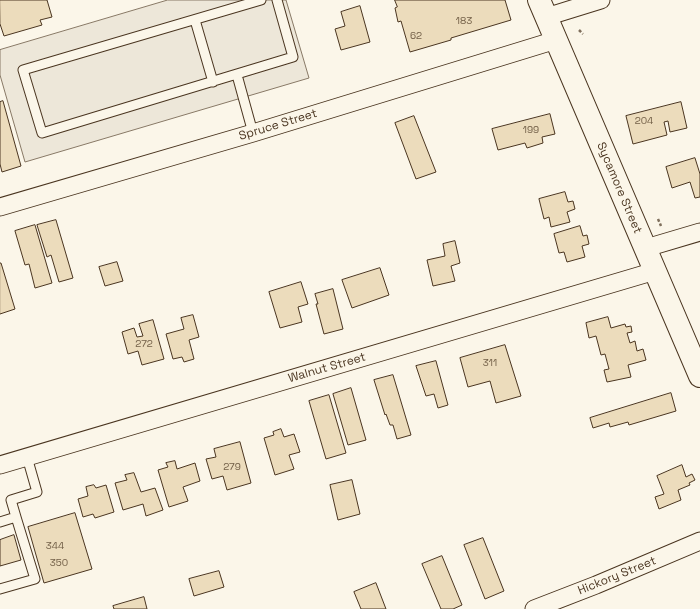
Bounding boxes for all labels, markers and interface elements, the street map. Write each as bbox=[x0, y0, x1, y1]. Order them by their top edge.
house number: 183 bbox=[456, 15, 472, 27]
house number: 62 bbox=[410, 30, 422, 42]
street label: Spruce Street bbox=[237, 106, 319, 144]
house number: 204 bbox=[635, 115, 653, 127]
house number: 199 bbox=[523, 124, 539, 136]
street label: Sycamore Street bbox=[593, 140, 645, 236]
house number: 272 bbox=[135, 338, 153, 350]
street label: Walnut Street bbox=[287, 350, 367, 386]
house number: 311 bbox=[483, 357, 497, 369]
house number: 279 bbox=[223, 461, 241, 473]
house number: 344 bbox=[46, 540, 64, 552]
street label: Hickory Street bbox=[576, 554, 658, 598]
house number: 350 bbox=[50, 557, 68, 569]

